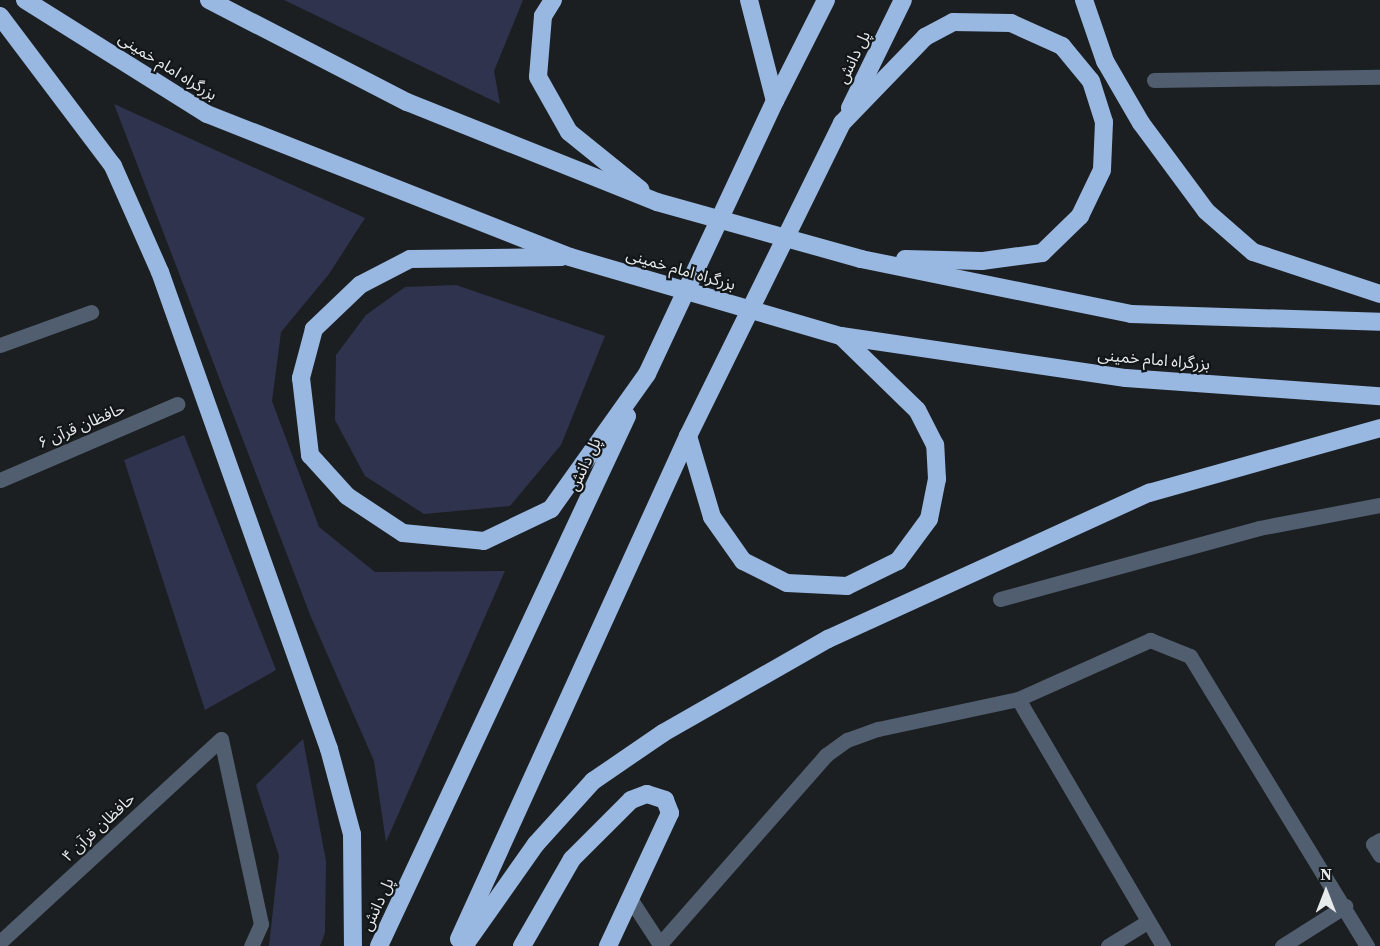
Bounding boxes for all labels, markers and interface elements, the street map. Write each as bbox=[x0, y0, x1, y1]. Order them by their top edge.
street label: بزرگراه امام خمینی bbox=[115, 28, 221, 104]
street label: پل دانش bbox=[832, 28, 874, 86]
street label: بزرگراه امام خمینی bbox=[624, 244, 738, 294]
street label: بزرگراه امام خمینی bbox=[1097, 345, 1211, 373]
street label: حافظان قرآن ۶ bbox=[35, 398, 127, 452]
street label: پل دانش bbox=[563, 434, 605, 494]
street label: حافظان قرآن ۴ bbox=[58, 788, 138, 866]
north arrow bbox=[1296, 862, 1356, 922]
text: N bbox=[1320, 863, 1332, 885]
street label: پل دانش bbox=[356, 874, 398, 934]

